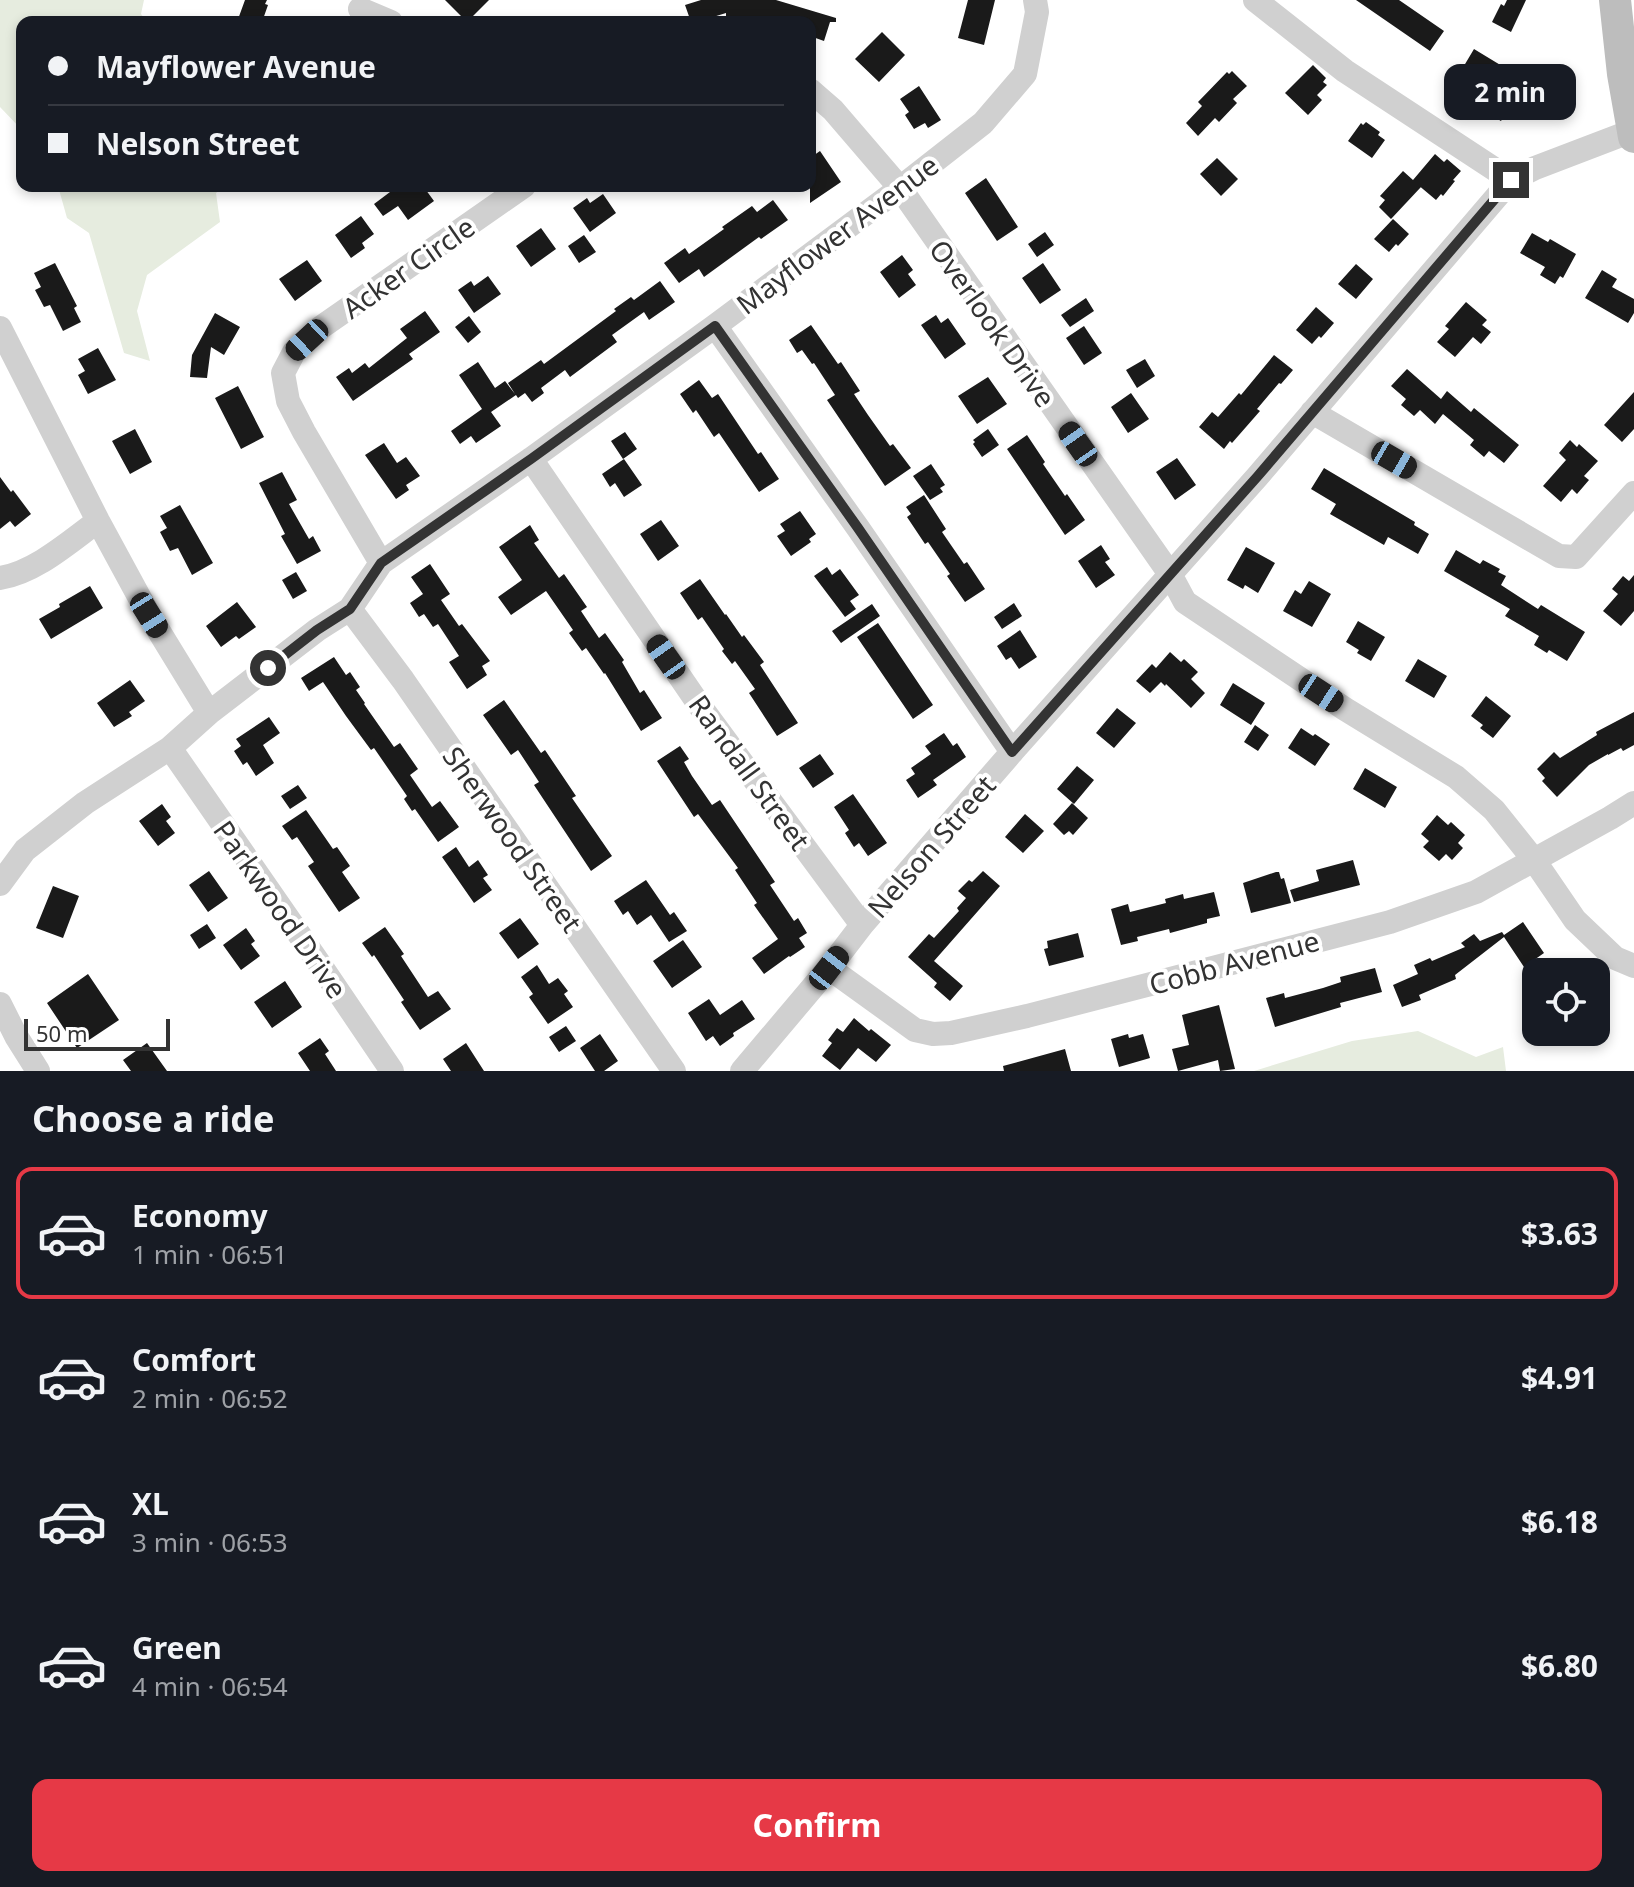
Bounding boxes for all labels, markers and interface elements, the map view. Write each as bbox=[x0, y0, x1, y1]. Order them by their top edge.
text: Mayflower Avenue bbox=[96, 46, 376, 87]
callout: 2 min bbox=[1445, 64, 1577, 120]
text: 2 min bbox=[1474, 74, 1546, 110]
text: Nelson Street bbox=[96, 123, 300, 164]
street label: Mayflower Avenue bbox=[728, 146, 946, 322]
route end bbox=[1493, 162, 1529, 198]
street label: Acker Circle bbox=[334, 207, 482, 327]
street label: Overlook Drive bbox=[921, 232, 1065, 414]
car bbox=[281, 315, 333, 365]
car bbox=[1054, 417, 1102, 471]
car bbox=[1367, 438, 1421, 482]
car bbox=[126, 588, 172, 642]
car bbox=[642, 630, 690, 684]
route start bbox=[250, 650, 286, 686]
car bbox=[1294, 670, 1348, 716]
street label: Randall Street bbox=[681, 687, 819, 857]
street label: Sherwood Street bbox=[435, 739, 591, 939]
street label: Nelson Street bbox=[858, 767, 1004, 925]
street label: Parkwood Drive bbox=[206, 813, 356, 1005]
street label: Cobb Avenue bbox=[1145, 921, 1323, 1003]
car bbox=[805, 942, 853, 994]
map controls bbox=[1522, 958, 1610, 1046]
button: locate bbox=[1522, 958, 1610, 1046]
scale bar bbox=[24, 1015, 170, 1051]
text: 50 m bbox=[36, 1018, 87, 1048]
text: Choose a ride bbox=[32, 1094, 274, 1143]
text: Economy bbox=[132, 1195, 268, 1236]
icon: car bbox=[36, 1197, 108, 1269]
text: $3.63 bbox=[1521, 1213, 1598, 1254]
text: 1 min · 06:51 bbox=[132, 1236, 288, 1272]
text: Comfort bbox=[132, 1339, 256, 1380]
icon: car bbox=[36, 1341, 108, 1413]
text: $4.91 bbox=[1521, 1357, 1598, 1398]
text: 2 min · 06:52 bbox=[132, 1380, 288, 1416]
text: XL bbox=[132, 1483, 169, 1524]
icon: car bbox=[36, 1485, 108, 1557]
text: $6.18 bbox=[1521, 1501, 1598, 1542]
text: 3 min · 06:53 bbox=[132, 1524, 288, 1560]
text: Green bbox=[132, 1627, 222, 1668]
icon: car bbox=[36, 1629, 108, 1701]
text: $6.80 bbox=[1521, 1645, 1598, 1686]
text: 4 min · 06:54 bbox=[132, 1668, 288, 1704]
button: Confirm bbox=[32, 1779, 1602, 1871]

